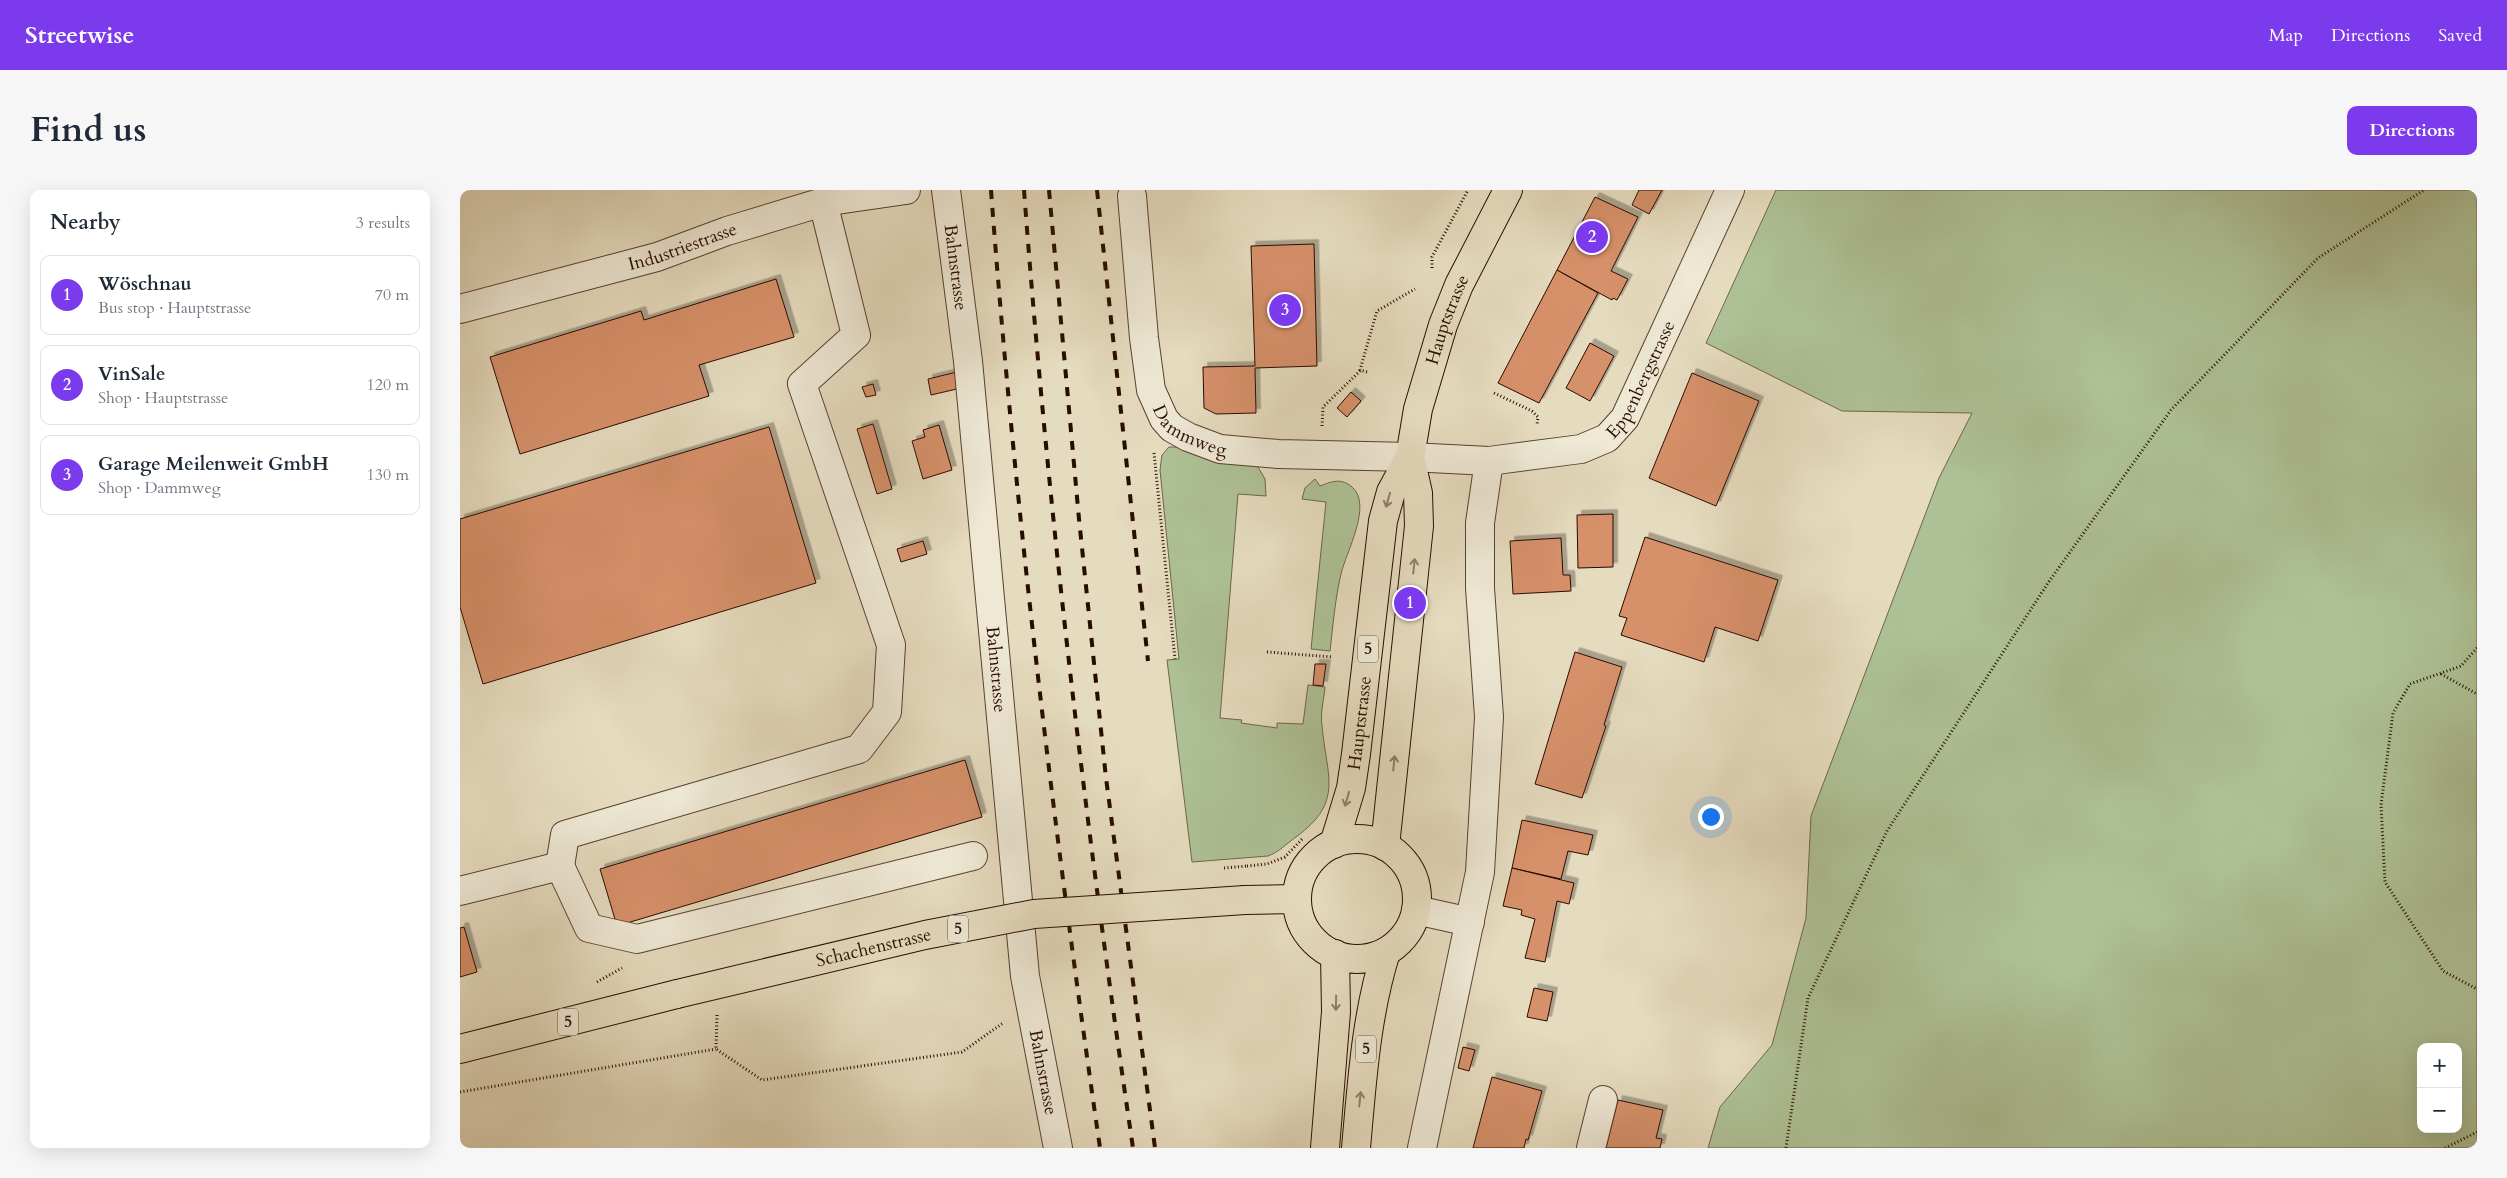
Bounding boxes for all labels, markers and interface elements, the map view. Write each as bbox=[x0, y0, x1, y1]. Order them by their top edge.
text: Streetwise bbox=[25, 19, 134, 52]
text: Map bbox=[2269, 23, 2303, 48]
text: Directions bbox=[2331, 23, 2410, 48]
text: Saved bbox=[2438, 23, 2482, 48]
text: Find us bbox=[30, 106, 146, 154]
button: Directions bbox=[2347, 106, 2477, 155]
text: Nearby bbox=[50, 208, 121, 237]
text: 3 results bbox=[356, 212, 410, 234]
street label: Industriestrasse bbox=[625, 216, 740, 277]
pin: 2 bbox=[1576, 218, 1608, 256]
street label: Bahnstrasse bbox=[938, 223, 974, 312]
street label: Hauptstrasse bbox=[1419, 270, 1475, 368]
text: Wöschnau bbox=[98, 271, 192, 297]
text: 1 bbox=[63, 284, 71, 306]
text: 70 m bbox=[375, 284, 409, 306]
pin: 3 bbox=[1269, 291, 1301, 329]
text: Bus stop · Hauptstrasse bbox=[98, 297, 251, 319]
street label: Eppenbergstrasse bbox=[1600, 316, 1681, 444]
text: VinSale bbox=[98, 361, 165, 387]
text: 2 bbox=[63, 374, 71, 396]
text: 120 m bbox=[367, 374, 409, 396]
text: Shop · Hauptstrasse bbox=[98, 387, 228, 409]
street label: Dammweg bbox=[1147, 401, 1228, 462]
text: Garage Meilenweit GmbH bbox=[98, 451, 329, 477]
text: 3 bbox=[63, 464, 71, 486]
text: 130 m bbox=[367, 464, 409, 486]
text: Shop · Dammweg bbox=[98, 477, 221, 499]
one-way arrow bbox=[1383, 492, 1393, 508]
one-way arrow bbox=[1409, 559, 1419, 575]
pin: 1 bbox=[1394, 584, 1426, 622]
street label: Bahnstrasse bbox=[980, 625, 1013, 713]
road number: 5 bbox=[1358, 636, 1378, 662]
street label: Hauptstrasse bbox=[1341, 675, 1377, 772]
one-way arrow bbox=[1389, 755, 1399, 771]
one-way arrow bbox=[1342, 791, 1352, 807]
your location bbox=[1698, 804, 1724, 830]
road number: 5 bbox=[948, 916, 968, 942]
street label: Schachenstrasse bbox=[813, 922, 933, 973]
one-way arrow bbox=[1331, 994, 1341, 1011]
road number: 5 bbox=[558, 1009, 578, 1036]
street label: Bahnstrasse bbox=[1023, 1027, 1064, 1117]
road number: 5 bbox=[1356, 1036, 1376, 1062]
map controls bbox=[2417, 1043, 2462, 1133]
button: + bbox=[2417, 1043, 2462, 1088]
button: − bbox=[2417, 1088, 2462, 1133]
one-way arrow bbox=[1356, 1092, 1365, 1108]

